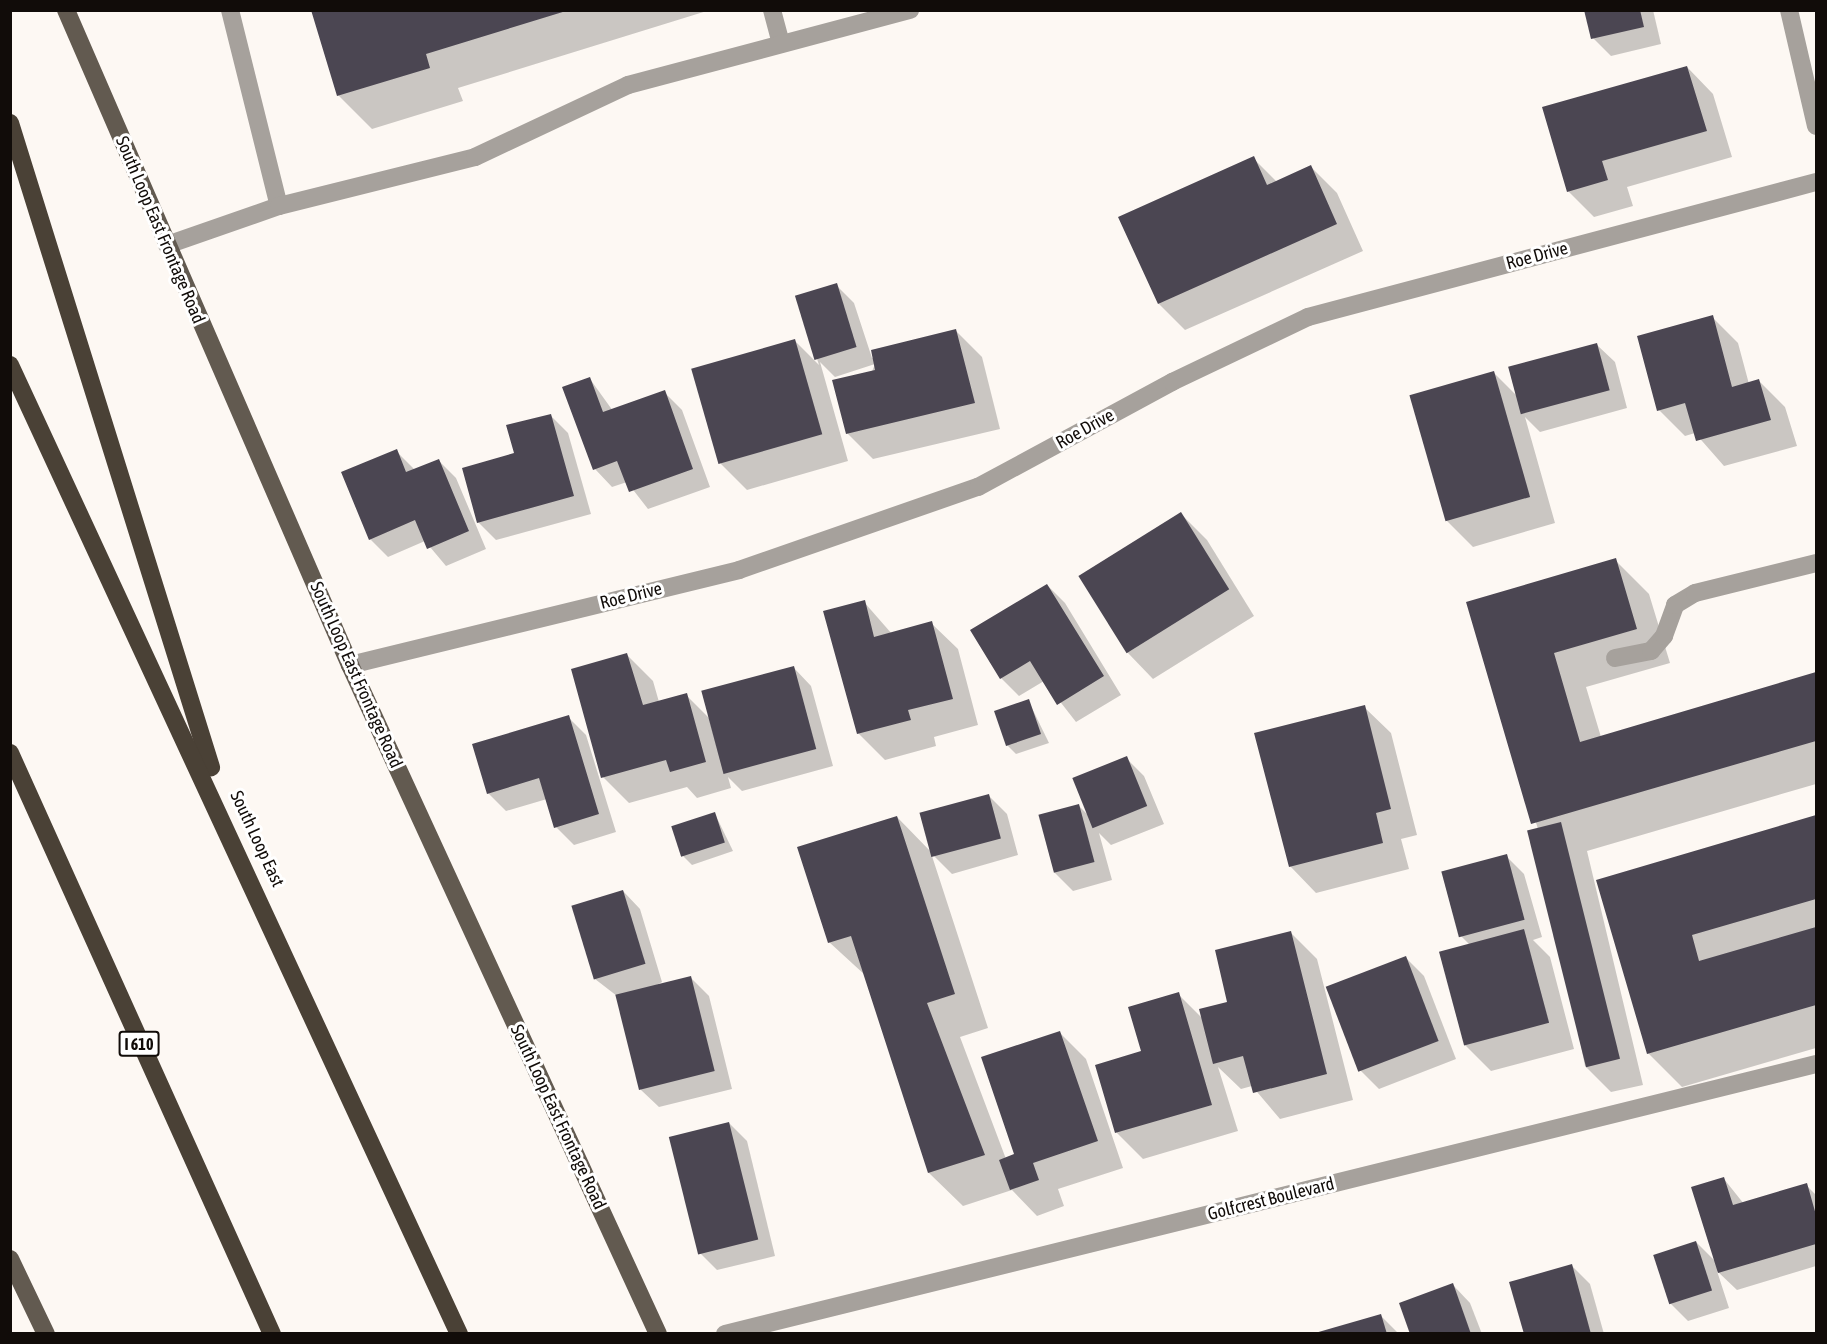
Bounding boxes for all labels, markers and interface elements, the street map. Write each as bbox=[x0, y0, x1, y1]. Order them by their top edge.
street label: South Loop East Frontage Road bbox=[111, 133, 209, 327]
street label: Roe Drive bbox=[1504, 237, 1570, 275]
street label: Roe Drive bbox=[1052, 404, 1118, 454]
street label: Roe Drive bbox=[598, 578, 664, 614]
street label: South Loop East Frontage Road bbox=[305, 579, 407, 771]
street label: South Loop East bbox=[225, 788, 289, 890]
street label: South Loop East Frontage Road bbox=[506, 1021, 610, 1213]
road number: I 610 bbox=[118, 1031, 160, 1057]
street label: Golfcrest Boulevard bbox=[1206, 1173, 1336, 1225]

